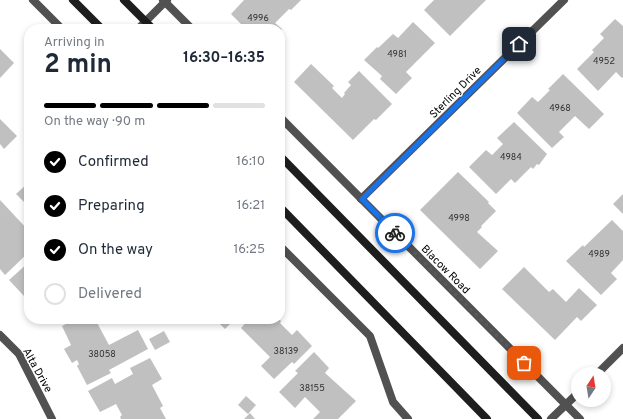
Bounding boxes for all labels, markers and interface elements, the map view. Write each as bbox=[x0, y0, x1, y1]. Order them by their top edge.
house number: 4996 bbox=[247, 13, 269, 24]
pin bbox=[502, 27, 536, 61]
icon: home bbox=[508, 33, 530, 55]
text: Arriving in bbox=[44, 35, 105, 51]
text: 2 min bbox=[44, 49, 112, 82]
text: 16:30–16:35 bbox=[183, 49, 265, 68]
house number: 4981 bbox=[387, 49, 407, 60]
house number: 4952 bbox=[593, 56, 615, 67]
street label: Sterling Drive bbox=[427, 64, 485, 122]
house number: 4968 bbox=[549, 103, 571, 114]
text: On the way · 90 m bbox=[44, 114, 145, 130]
icon: check bbox=[44, 151, 66, 173]
house number: 4984 bbox=[500, 152, 522, 163]
text: Confirmed bbox=[78, 153, 149, 172]
text: 16:10 bbox=[236, 154, 265, 170]
icon: check bbox=[44, 195, 66, 217]
text: Preparing bbox=[78, 197, 145, 216]
text: 16:21 bbox=[237, 198, 265, 214]
courier bbox=[375, 213, 415, 253]
house number: 4998 bbox=[448, 213, 470, 224]
icon: bike bbox=[384, 222, 406, 244]
icon: check bbox=[44, 239, 66, 261]
text: On the way bbox=[78, 241, 153, 260]
text: 16:25 bbox=[233, 242, 265, 258]
street label: Blacow Road bbox=[418, 242, 473, 297]
house number: 4989 bbox=[588, 249, 610, 260]
text: Delivered bbox=[78, 285, 142, 304]
street label: Alta Drive bbox=[19, 346, 55, 395]
house number: 38139 bbox=[274, 346, 298, 357]
pin bbox=[507, 346, 541, 380]
house number: 38058 bbox=[88, 349, 116, 360]
icon: bag bbox=[513, 352, 535, 374]
north arrow bbox=[571, 367, 611, 407]
map controls bbox=[571, 367, 611, 407]
house number: 38155 bbox=[299, 383, 325, 394]

